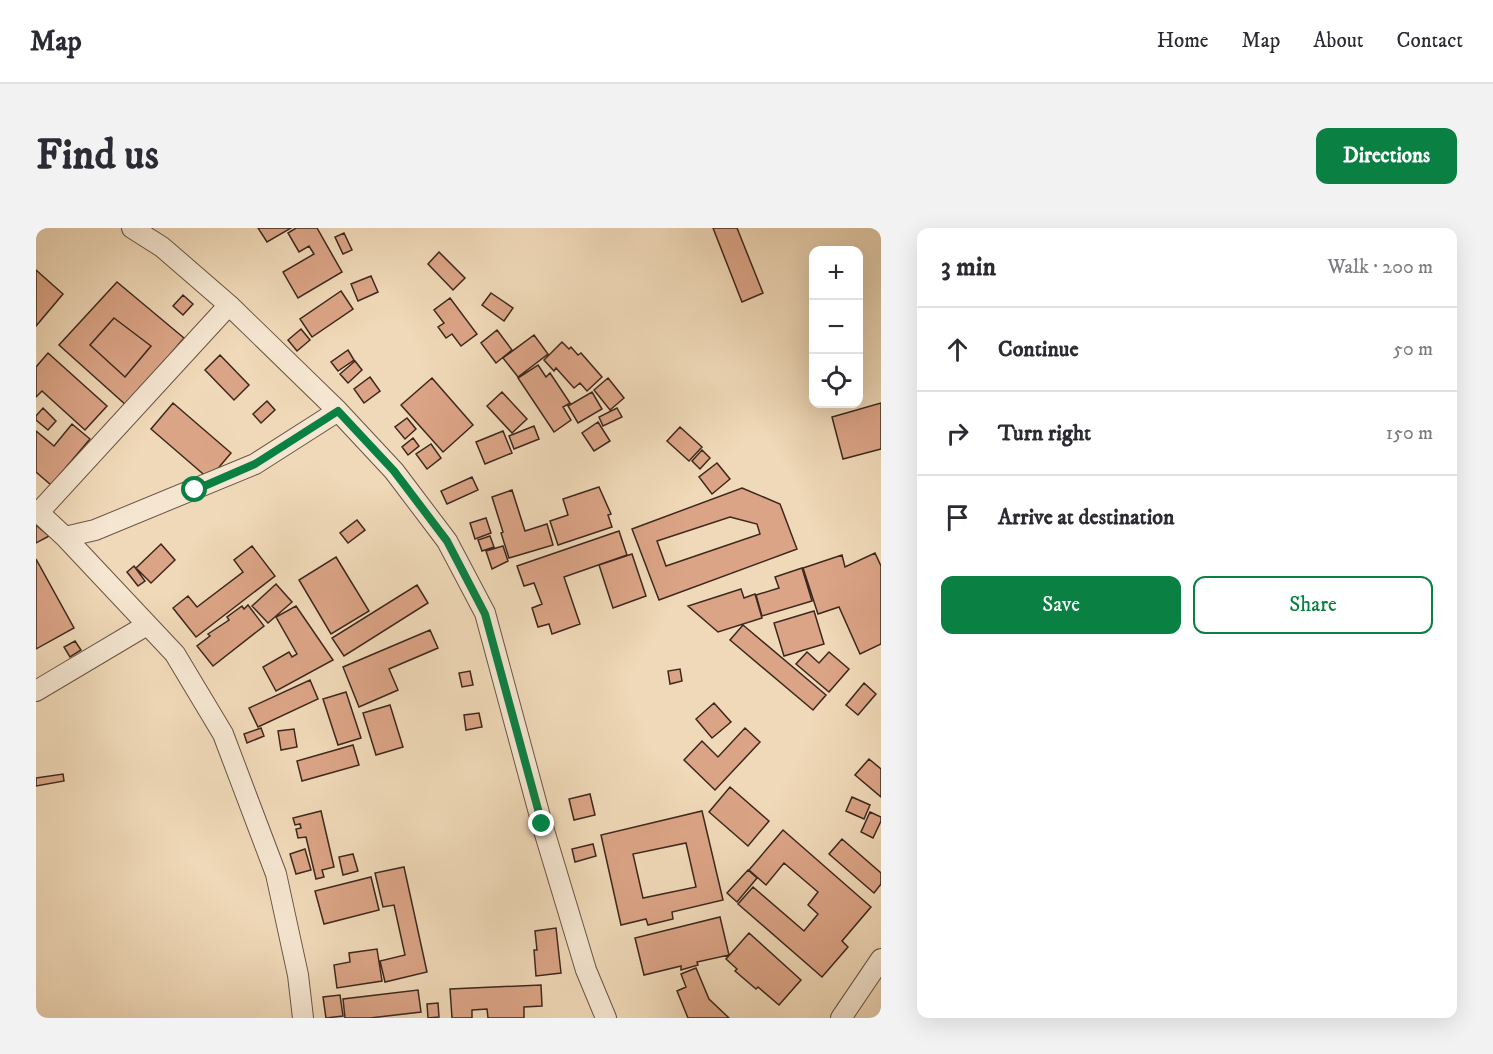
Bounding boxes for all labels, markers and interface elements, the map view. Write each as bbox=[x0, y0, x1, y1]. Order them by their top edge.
text: Map bbox=[30, 24, 82, 59]
text: Home bbox=[1157, 28, 1209, 54]
text: Map bbox=[1242, 28, 1280, 54]
text: About bbox=[1313, 28, 1364, 54]
text: Contact bbox=[1397, 28, 1463, 54]
button: Directions bbox=[1316, 128, 1457, 184]
text: Find us bbox=[36, 130, 159, 182]
map controls bbox=[809, 246, 863, 408]
button: + bbox=[809, 246, 863, 300]
text: 3 min bbox=[941, 251, 996, 284]
text: Walk · 200 m bbox=[1327, 255, 1433, 280]
button: − bbox=[809, 300, 863, 354]
icon: ahead bbox=[941, 333, 974, 366]
text: Continue bbox=[998, 336, 1079, 363]
text: 50 m bbox=[1393, 337, 1433, 362]
button: locate bbox=[809, 354, 863, 408]
icon: right bbox=[941, 417, 974, 450]
text: Turn right bbox=[998, 420, 1091, 447]
text: 150 m bbox=[1386, 421, 1433, 446]
route start bbox=[181, 476, 207, 502]
icon: arrive bbox=[941, 501, 974, 534]
text: Arrive at destination bbox=[998, 504, 1175, 531]
button: Save bbox=[941, 576, 1181, 634]
button: Share bbox=[1193, 576, 1433, 634]
route end bbox=[528, 810, 554, 836]

